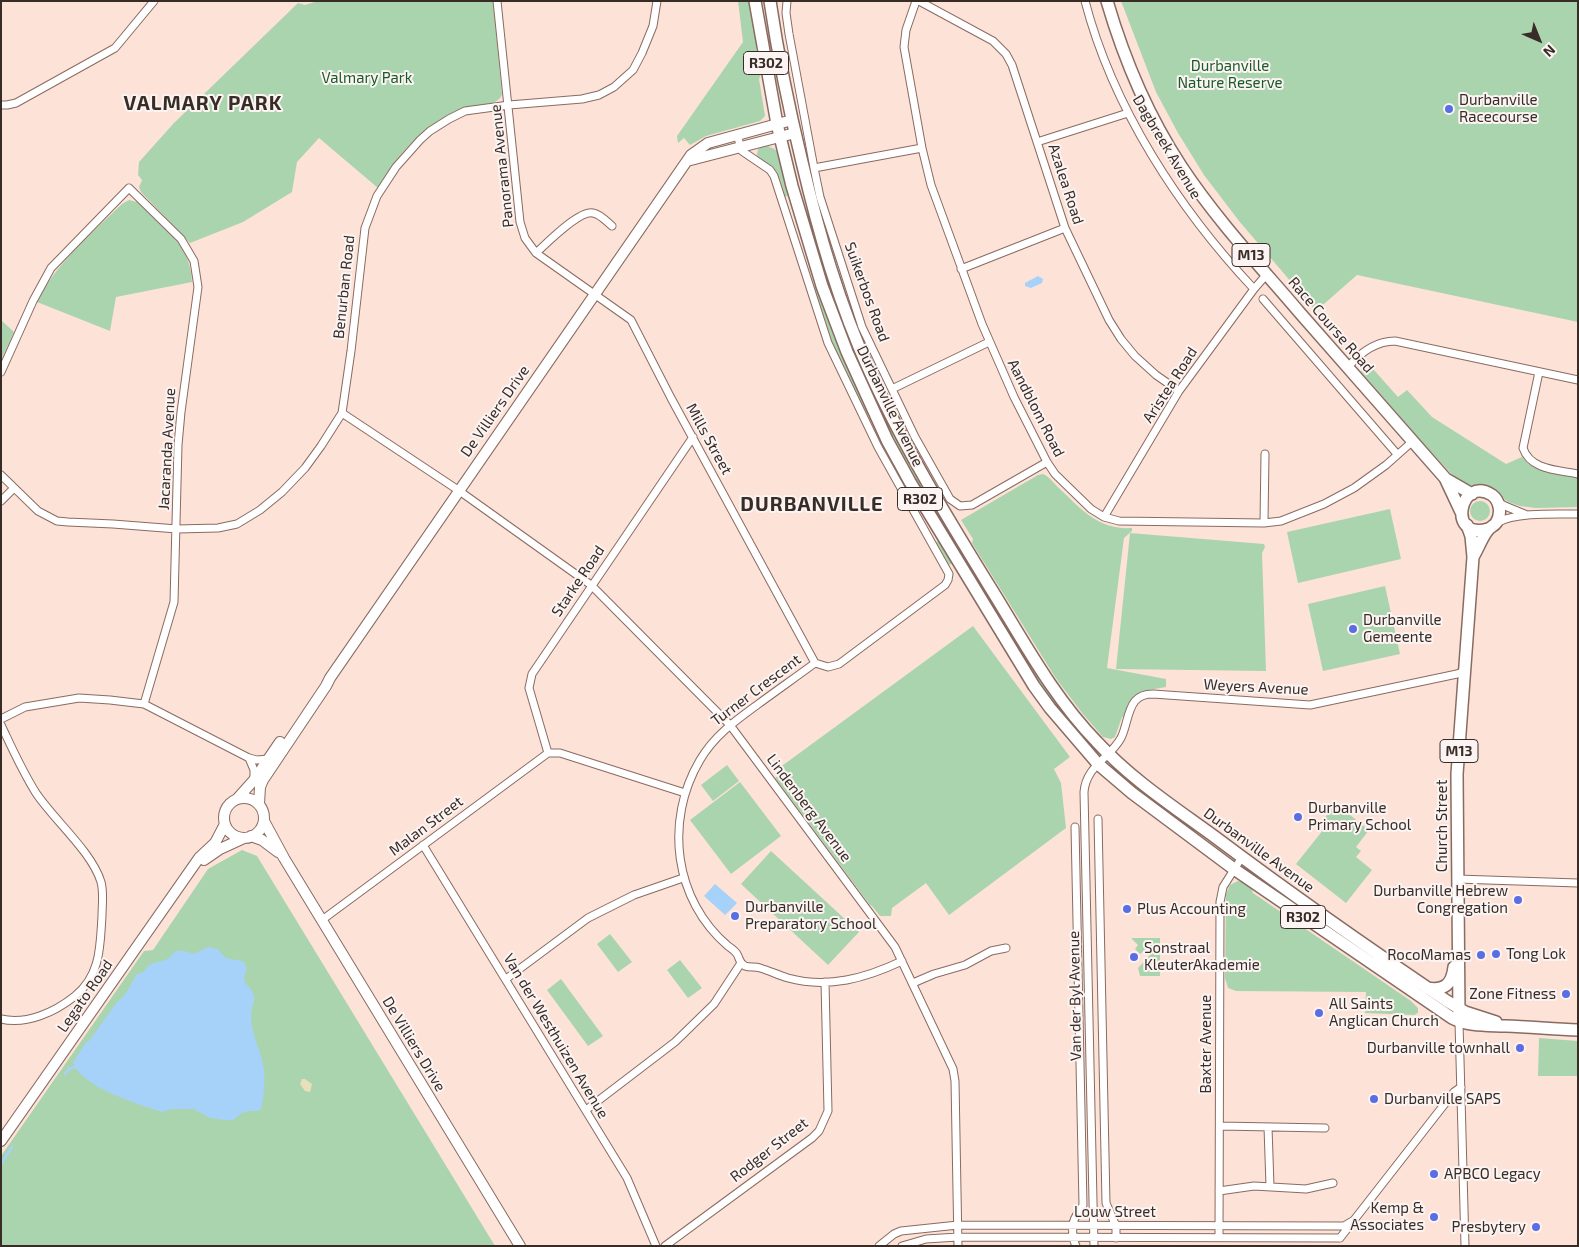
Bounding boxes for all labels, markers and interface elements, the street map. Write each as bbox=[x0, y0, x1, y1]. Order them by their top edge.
north arrow bbox=[1514, 15, 1564, 65]
text: N bbox=[1540, 42, 1559, 61]
road number: R302 bbox=[744, 52, 788, 74]
park label: Durbanville Nature Reserve bbox=[1177, 57, 1283, 92]
park label: Valmary Park bbox=[322, 69, 412, 87]
district label: VALMARY PARK bbox=[122, 91, 284, 115]
place label: Durbanville Racecourse bbox=[1459, 91, 1538, 126]
street label: Dagbreek Avenue bbox=[1129, 92, 1205, 202]
marker: Durbanville Racecourse bbox=[1443, 103, 1455, 115]
street label: Panorama Avenue bbox=[487, 104, 517, 228]
street label: Azalea Road bbox=[1044, 141, 1088, 227]
street label: Benurban Road bbox=[330, 234, 358, 340]
street label: Suikerbos Road bbox=[841, 240, 893, 344]
road number: M13 bbox=[1232, 244, 1270, 266]
street label: Race Course Road bbox=[1284, 273, 1378, 377]
street label: Durbanville Avenue bbox=[853, 343, 927, 469]
street label: Aristea Road bbox=[1139, 344, 1201, 426]
street label: Aandblom Road bbox=[1004, 356, 1068, 460]
street label: De Villiers Drive bbox=[457, 362, 533, 460]
street label: Jacaranda Avenue bbox=[155, 387, 179, 511]
street label: Mills Street bbox=[682, 400, 736, 478]
road number: R302 bbox=[898, 488, 942, 510]
district label: DURBANVILLE bbox=[739, 492, 885, 516]
street label: Starke Road bbox=[548, 542, 608, 620]
place label: Durbanville Gemeente bbox=[1363, 611, 1442, 646]
marker: Durbanville Gemeente bbox=[1347, 623, 1359, 635]
street label: Turner Crescent bbox=[708, 650, 804, 730]
street label: Weyers Avenue bbox=[1203, 675, 1309, 699]
road number: M13 bbox=[1440, 739, 1478, 762]
street label: Lindenberg Avenue bbox=[763, 751, 855, 865]
street label: Church Street bbox=[1433, 780, 1451, 872]
street label: Malan Street bbox=[386, 792, 466, 860]
place label: Durbanville Primary School bbox=[1308, 799, 1411, 834]
street label: Durbanville Avenue bbox=[1200, 804, 1318, 896]
marker: Durbanville Primary School bbox=[1292, 811, 1304, 823]
place label: Durbanville Hebrew Congregation bbox=[1373, 882, 1508, 917]
marker: Durbanville Hebrew Congregation bbox=[1512, 894, 1524, 906]
place label: Durbanville Preparatory School bbox=[745, 898, 876, 933]
place label: Plus Accounting bbox=[1137, 900, 1246, 918]
marker: Plus Accounting bbox=[1121, 903, 1133, 915]
road number: R302 bbox=[1280, 906, 1326, 929]
marker: Durbanville Preparatory School bbox=[729, 910, 741, 922]
street label: Van der Byl Avenue bbox=[1065, 931, 1085, 1061]
place label: Sonstraal KleuterAkademie bbox=[1144, 939, 1260, 974]
place label: Tong Lok bbox=[1506, 945, 1566, 963]
place label: RocoMamas bbox=[1387, 946, 1471, 964]
marker: Tong Lok bbox=[1490, 948, 1502, 960]
marker: RocoMamas bbox=[1475, 949, 1487, 961]
street label: Van der Westhuizen Avenue bbox=[500, 950, 612, 1122]
marker: Sonstraal KleuterAkademie bbox=[1128, 951, 1140, 963]
street label: Legato Road bbox=[53, 956, 117, 1036]
place label: Zone Fitness bbox=[1469, 985, 1556, 1003]
marker: Zone Fitness bbox=[1560, 988, 1572, 1000]
street label: De Villiers Drive bbox=[379, 993, 449, 1095]
street label: Baxter Avenue bbox=[1197, 995, 1215, 1093]
place label: All Saints Anglican Church bbox=[1329, 995, 1439, 1030]
marker: All Saints Anglican Church bbox=[1313, 1007, 1325, 1019]
place label: Durbanville townhall bbox=[1367, 1039, 1510, 1057]
marker: Durbanville townhall bbox=[1514, 1042, 1526, 1054]
place label: Durbanville SAPS bbox=[1384, 1090, 1501, 1108]
marker: Durbanville SAPS bbox=[1368, 1093, 1380, 1105]
street label: Rodger Street bbox=[727, 1114, 811, 1186]
place label: APBCO Legacy bbox=[1444, 1165, 1541, 1183]
marker: APBCO Legacy bbox=[1428, 1168, 1440, 1180]
place label: Kemp & Associates bbox=[1350, 1199, 1424, 1234]
street label: Louw Street bbox=[1074, 1203, 1156, 1221]
marker: Kemp & Associates bbox=[1428, 1211, 1440, 1223]
place label: Presbytery bbox=[1452, 1218, 1526, 1236]
marker: Presbytery bbox=[1530, 1221, 1542, 1233]

